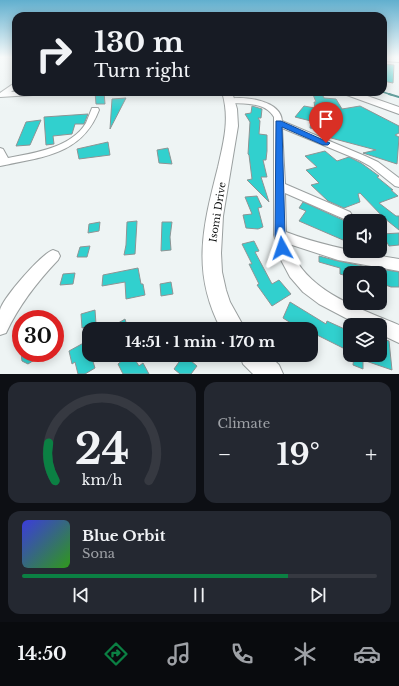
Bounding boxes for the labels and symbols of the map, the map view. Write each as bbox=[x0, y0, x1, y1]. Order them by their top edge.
pin bbox=[309, 102, 343, 143]
street label: Isomi Drive bbox=[206, 181, 229, 243]
position arrow bbox=[261, 227, 303, 269]
speed limit sign: 30 bbox=[12, 310, 64, 362]

